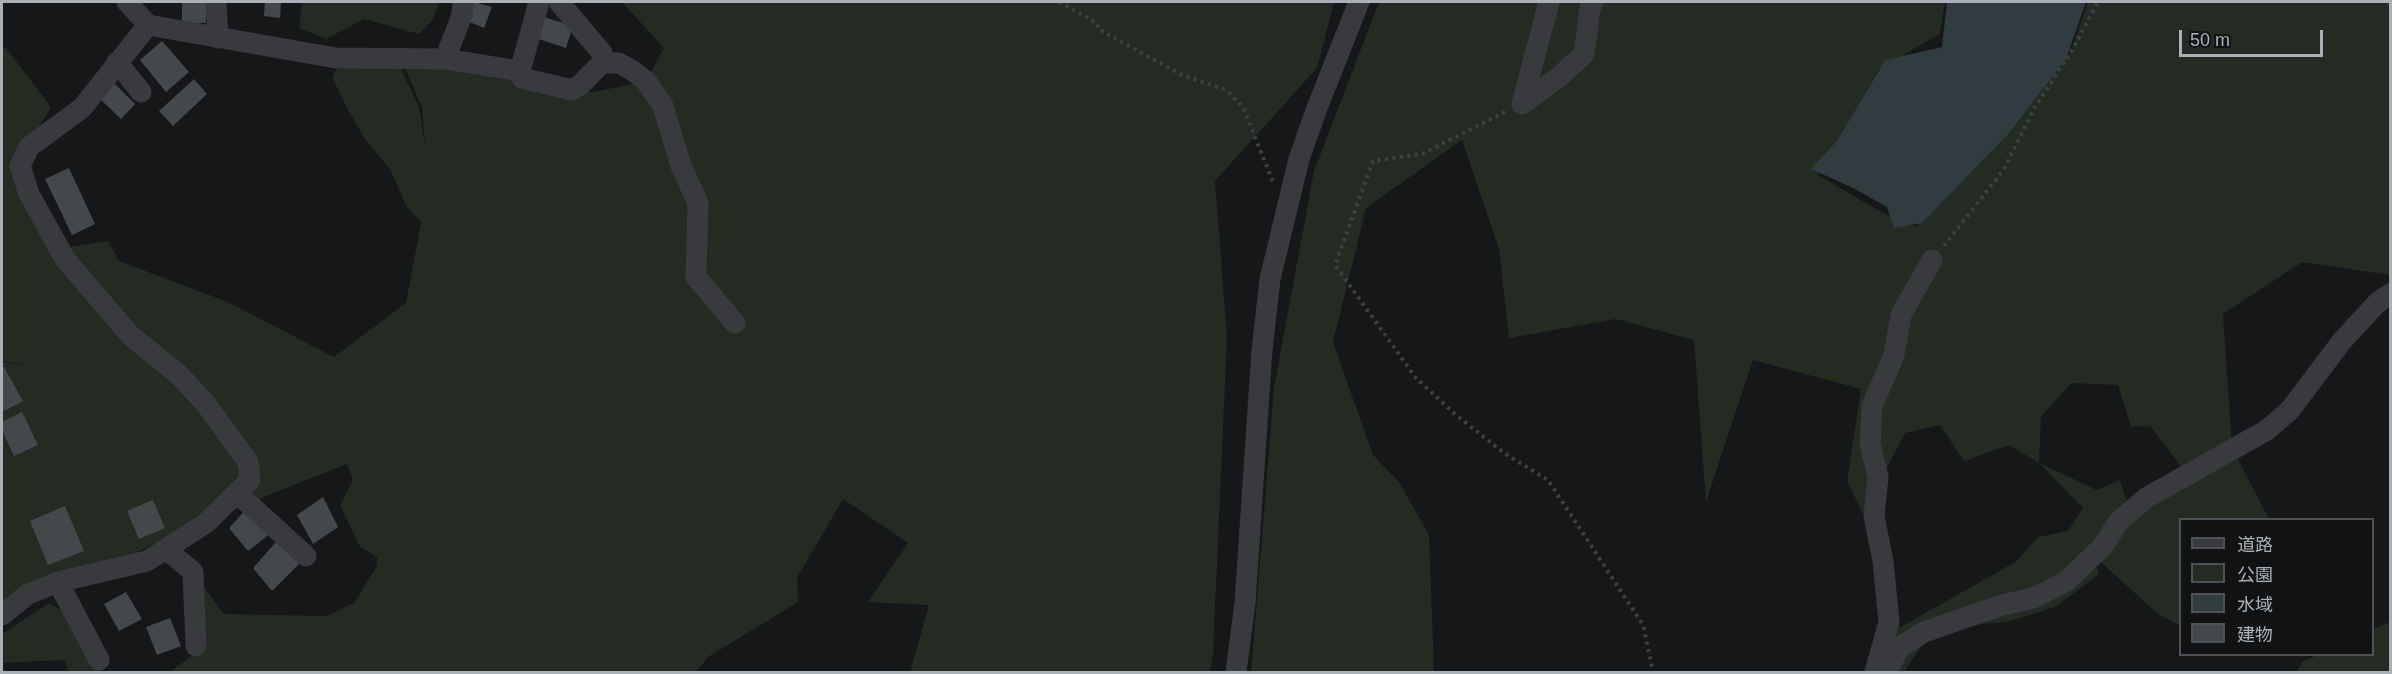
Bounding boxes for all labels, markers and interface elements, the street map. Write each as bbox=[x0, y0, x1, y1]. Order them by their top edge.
scale bar bbox=[2182, 18, 2326, 56]
text: 50 m bbox=[2190, 30, 2230, 50]
legend bbox=[2179, 518, 2374, 656]
text: 道路 bbox=[2237, 535, 2273, 555]
text: 公園 bbox=[2237, 565, 2273, 585]
text: 水域 bbox=[2237, 595, 2273, 615]
text: 建物 bbox=[2237, 625, 2273, 645]

